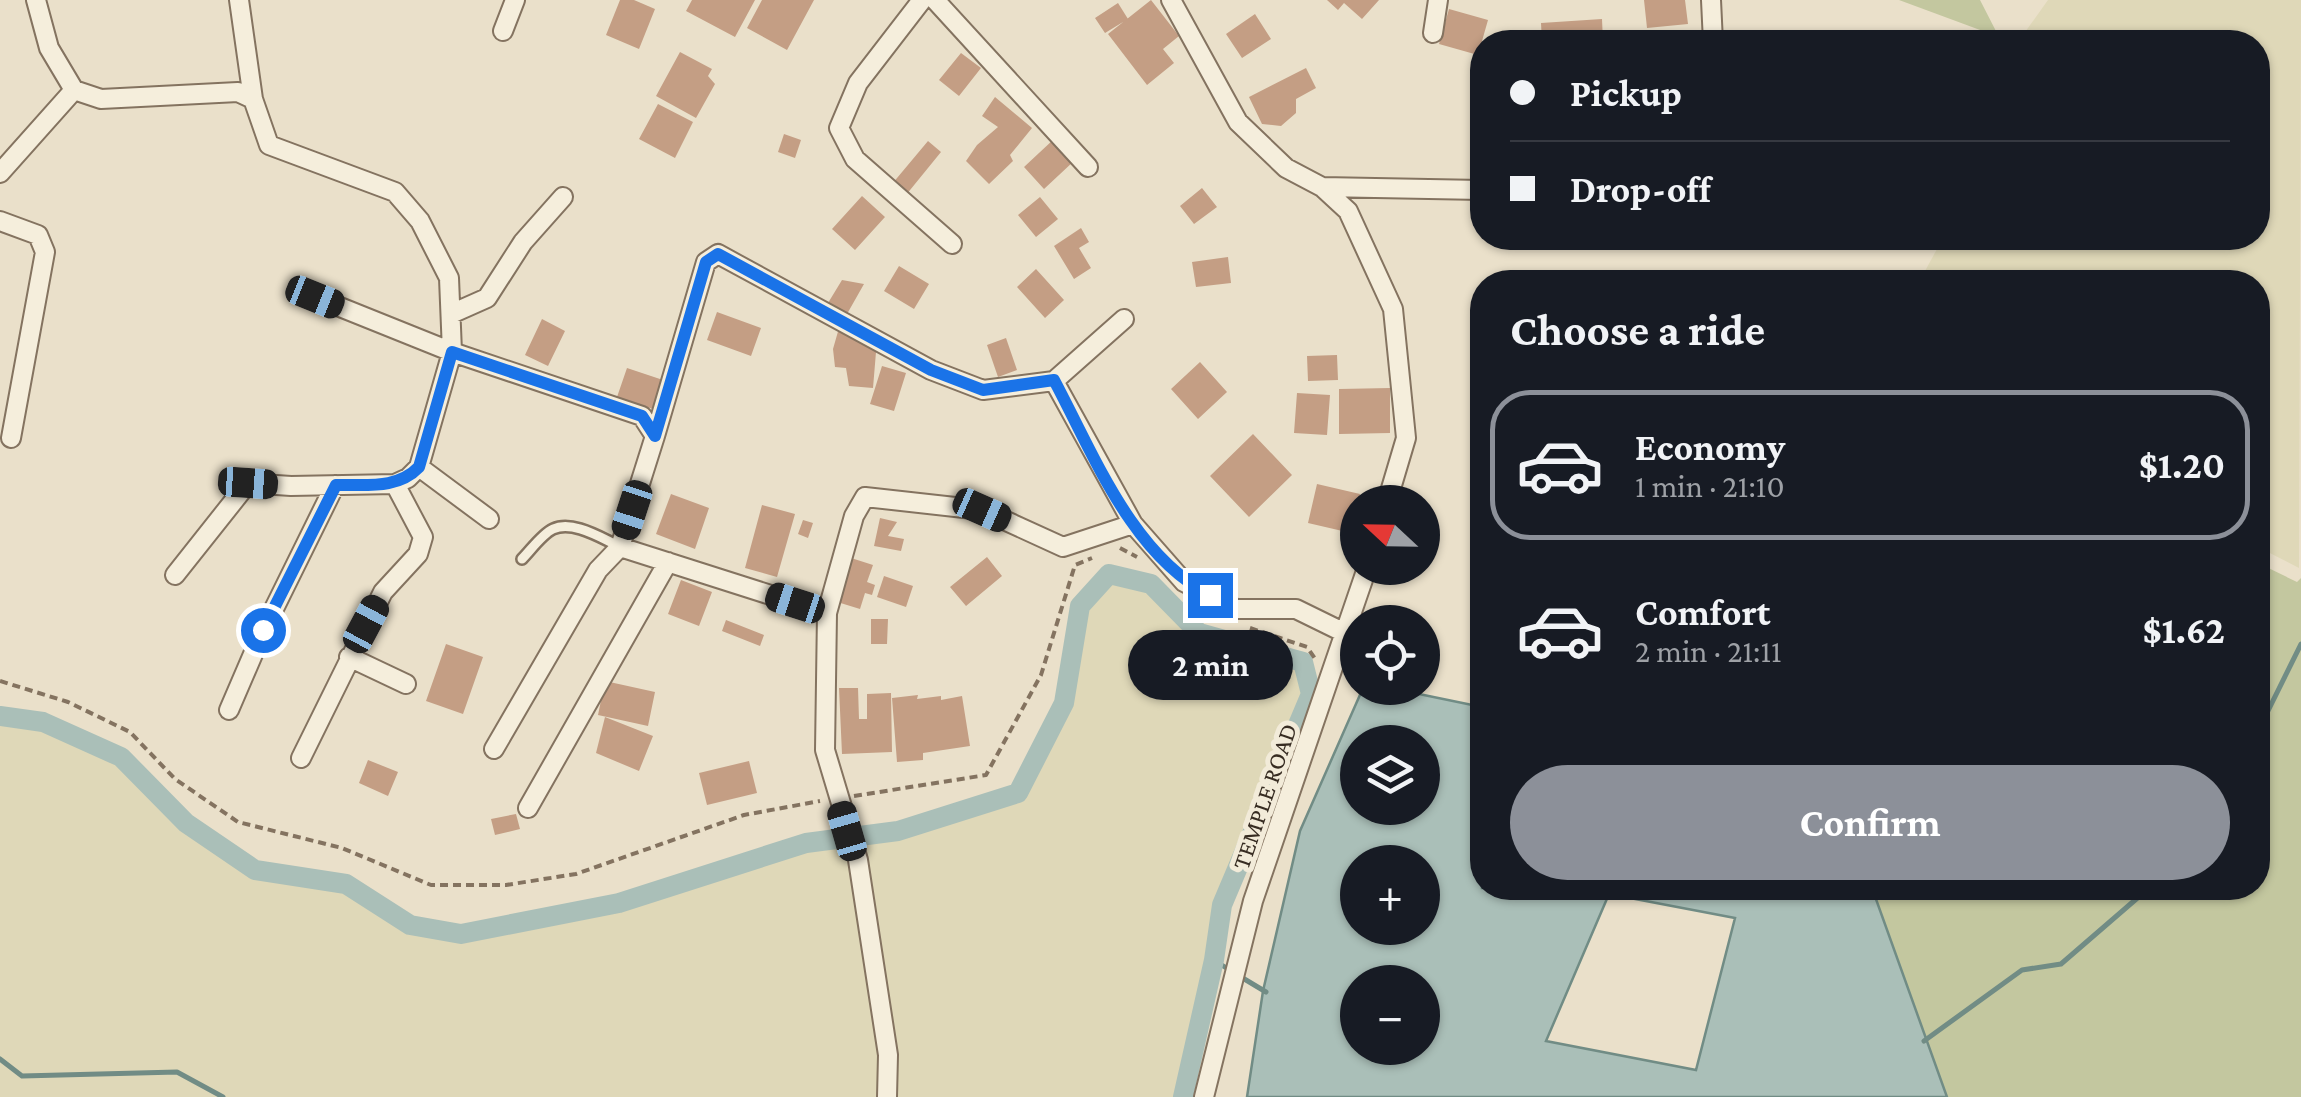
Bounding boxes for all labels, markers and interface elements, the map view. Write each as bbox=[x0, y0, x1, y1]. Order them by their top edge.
text: Pickup bbox=[1570, 72, 1682, 114]
text: Drop-off bbox=[1570, 168, 1711, 210]
car bbox=[282, 272, 348, 322]
text: Choose a ride bbox=[1510, 305, 1765, 355]
icon: car bbox=[1515, 420, 1605, 510]
text: Economy bbox=[1635, 426, 1785, 468]
text: $1.20 bbox=[2139, 444, 2225, 486]
car bbox=[217, 466, 279, 500]
text: 1 min · 21:10 bbox=[1635, 468, 1785, 504]
car bbox=[608, 477, 656, 543]
car bbox=[948, 484, 1016, 536]
north arrow bbox=[1340, 485, 1440, 585]
map controls bbox=[1340, 485, 1440, 1065]
route end bbox=[1188, 573, 1233, 618]
car bbox=[762, 579, 828, 627]
icon: car bbox=[1515, 585, 1605, 675]
car bbox=[339, 590, 393, 658]
text: Comfort bbox=[1635, 591, 1771, 633]
button: locate bbox=[1340, 605, 1440, 705]
route start bbox=[241, 608, 286, 653]
text: $1.62 bbox=[2142, 609, 2225, 651]
callout: 2 min bbox=[1128, 630, 1292, 700]
text: 2 min · 21:11 bbox=[1635, 633, 1782, 669]
text: 2 min bbox=[1172, 647, 1249, 683]
street label: TEMPLE ROAD bbox=[1227, 720, 1302, 873]
button: layers bbox=[1340, 725, 1440, 825]
button: Confirm bbox=[1510, 765, 2230, 880]
car bbox=[824, 798, 870, 864]
button: + bbox=[1340, 845, 1440, 945]
button: − bbox=[1340, 965, 1440, 1065]

